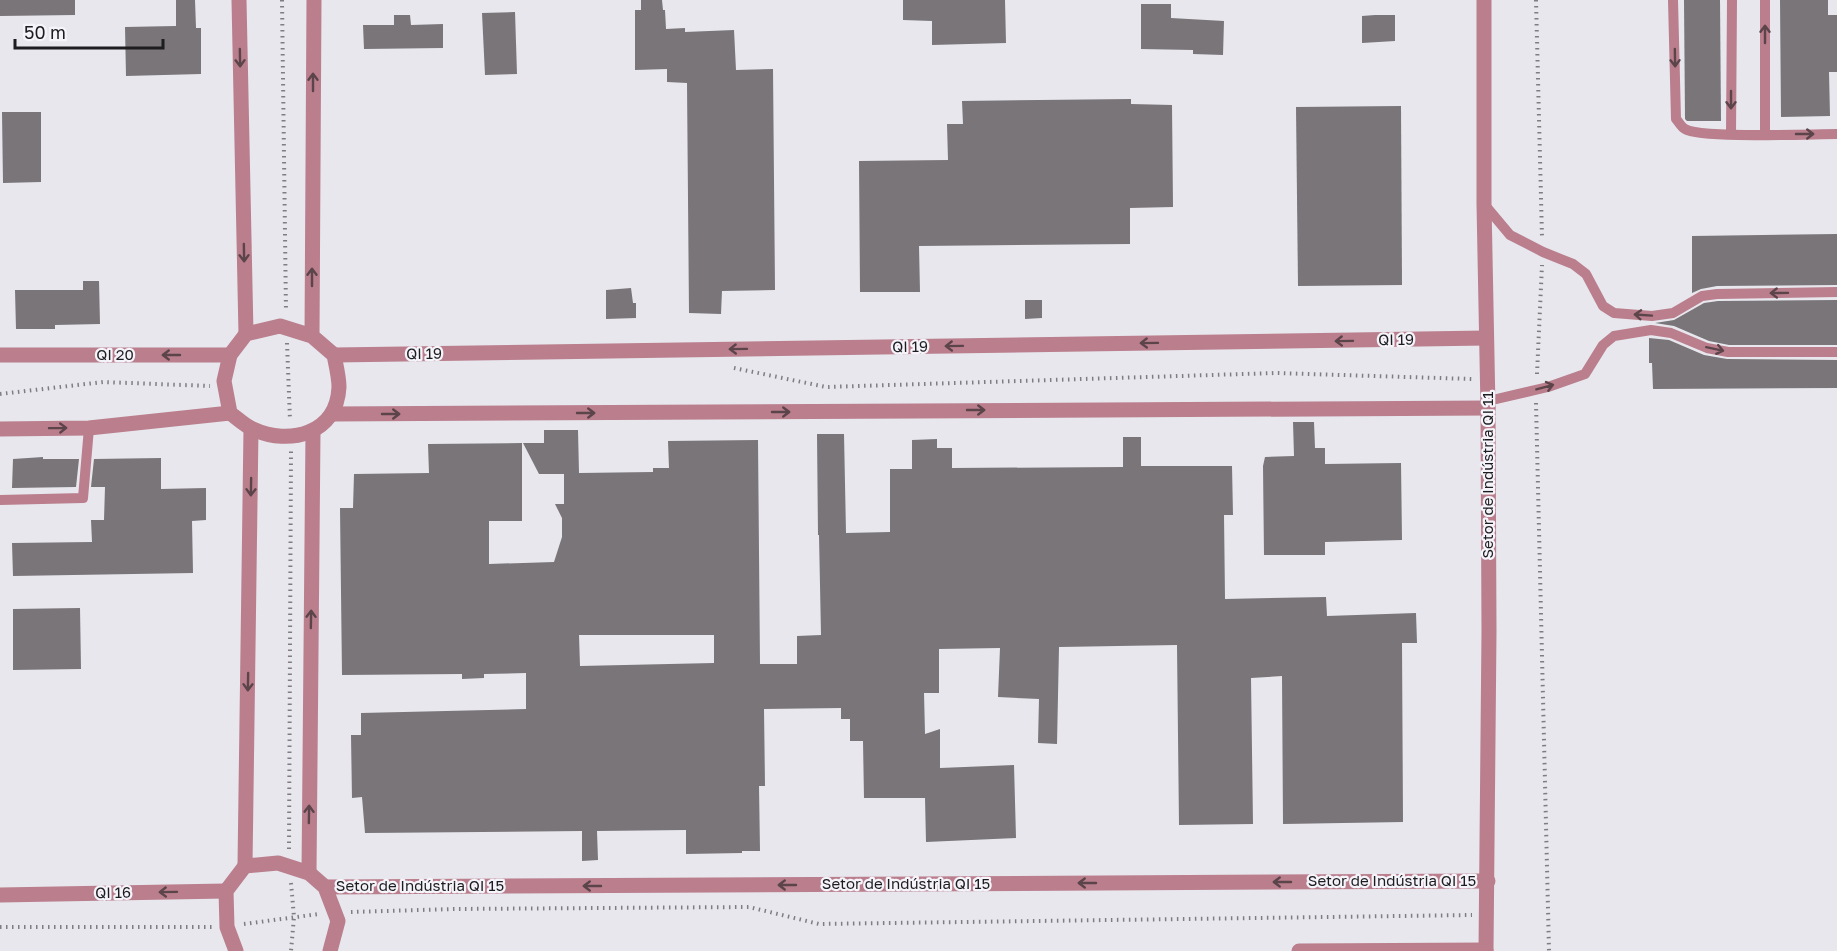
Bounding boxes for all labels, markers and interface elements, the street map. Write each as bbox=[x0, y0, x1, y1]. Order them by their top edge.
scale bar bbox=[15, 12, 164, 50]
text: 50 m bbox=[24, 21, 66, 43]
one-way arrow bbox=[1759, 24, 1771, 44]
one-way arrow bbox=[234, 48, 246, 68]
one-way arrow bbox=[1669, 48, 1681, 68]
one-way arrow bbox=[307, 73, 319, 93]
one-way arrow bbox=[1725, 90, 1737, 110]
one-way arrow bbox=[1794, 128, 1814, 140]
one-way arrow bbox=[239, 243, 250, 263]
one-way arrow bbox=[306, 268, 318, 288]
one-way arrow bbox=[1769, 287, 1789, 298]
one-way arrow bbox=[1633, 309, 1653, 320]
street label: QI 19 bbox=[1378, 330, 1414, 348]
one-way arrow bbox=[1334, 335, 1354, 346]
street label: QI 19 bbox=[892, 337, 928, 355]
one-way arrow bbox=[1139, 337, 1159, 349]
one-way arrow bbox=[944, 340, 964, 352]
one-way arrow bbox=[728, 343, 748, 355]
street label: QI 19 bbox=[406, 344, 442, 362]
one-way arrow bbox=[1704, 344, 1724, 355]
street label: QI 20 bbox=[96, 345, 134, 363]
one-way arrow bbox=[162, 349, 182, 361]
one-way arrow bbox=[1535, 381, 1554, 393]
street label: Setor de Indústria QI 11 bbox=[1478, 392, 1496, 558]
one-way arrow bbox=[965, 404, 985, 416]
one-way arrow bbox=[770, 406, 790, 417]
one-way arrow bbox=[575, 407, 595, 419]
one-way arrow bbox=[380, 408, 400, 420]
one-way arrow bbox=[48, 422, 68, 434]
one-way arrow bbox=[245, 477, 257, 497]
one-way arrow bbox=[305, 610, 317, 630]
one-way arrow bbox=[242, 672, 254, 692]
one-way arrow bbox=[303, 805, 315, 825]
street label: Setor de Indústria QI 15 bbox=[1308, 871, 1476, 889]
street label: Setor de Indústria QI 15 bbox=[822, 874, 990, 892]
street label: Setor de Indústria QI 15 bbox=[336, 876, 504, 894]
one-way arrow bbox=[1273, 876, 1293, 888]
one-way arrow bbox=[1078, 877, 1098, 889]
one-way arrow bbox=[778, 879, 798, 890]
one-way arrow bbox=[583, 880, 603, 891]
street label: QI 16 bbox=[95, 883, 131, 901]
one-way arrow bbox=[158, 886, 178, 898]

